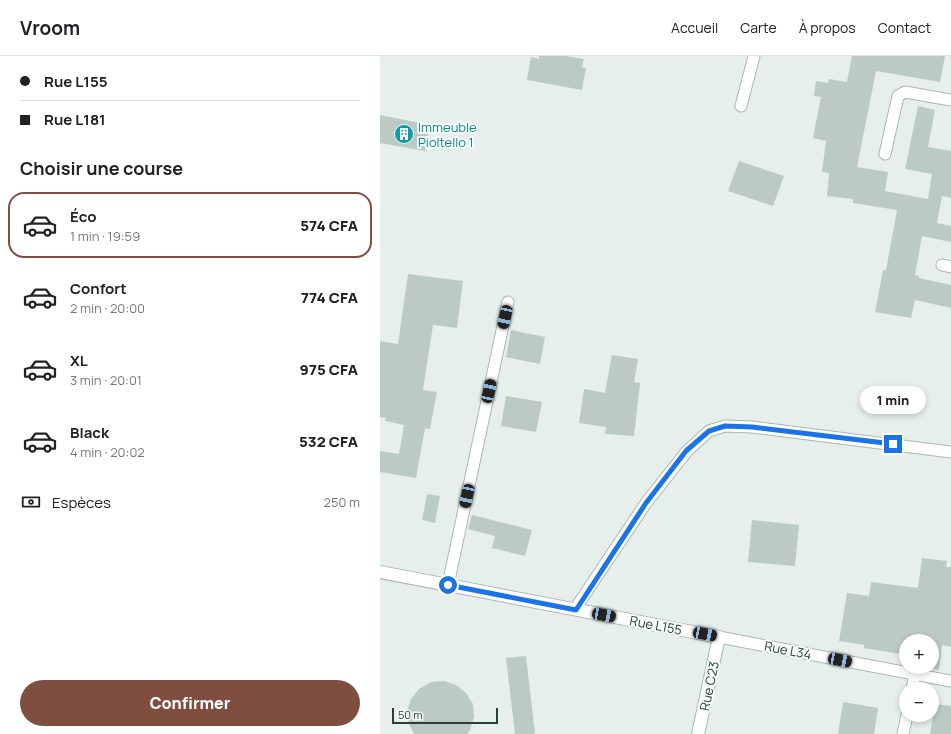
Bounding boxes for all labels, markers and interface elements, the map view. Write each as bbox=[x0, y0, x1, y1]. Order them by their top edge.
text: Vroom bbox=[20, 15, 80, 41]
text: Accueil bbox=[671, 18, 718, 37]
text: Carte bbox=[740, 18, 777, 37]
text: À propos bbox=[799, 18, 856, 37]
text: Contact bbox=[878, 18, 931, 37]
text: Rue L155 bbox=[44, 71, 107, 92]
text: Rue L181 bbox=[44, 109, 106, 130]
place label: Immeuble Pioltello 1 bbox=[418, 118, 477, 151]
building icon: Immeuble Pioltello 1 bbox=[393, 123, 415, 145]
text: Choisir une course bbox=[20, 156, 183, 180]
text: Éco bbox=[70, 206, 96, 227]
icon: car bbox=[22, 207, 58, 243]
text: 574 CFA bbox=[300, 215, 358, 236]
text: 1 min · 19:59 bbox=[70, 227, 140, 245]
text: Confort bbox=[70, 278, 127, 299]
icon: car bbox=[22, 279, 58, 315]
text: 774 CFA bbox=[301, 287, 358, 308]
text: 2 min · 20:00 bbox=[70, 299, 145, 317]
car bbox=[497, 304, 513, 330]
text: XL bbox=[70, 350, 88, 371]
icon: car bbox=[22, 351, 58, 387]
text: 975 CFA bbox=[299, 359, 358, 380]
text: 3 min · 20:01 bbox=[70, 371, 142, 389]
car bbox=[481, 378, 497, 404]
callout: 1 min bbox=[860, 386, 926, 414]
text: 1 min bbox=[877, 391, 909, 409]
text: Black bbox=[70, 422, 109, 443]
icon: car bbox=[22, 423, 58, 459]
text: 532 CFA bbox=[299, 431, 358, 452]
route end bbox=[884, 435, 902, 453]
text: 4 min · 20:02 bbox=[70, 443, 145, 461]
car bbox=[459, 483, 475, 509]
icon: cash bbox=[20, 491, 42, 513]
text: Espèces bbox=[52, 492, 111, 513]
text: 250 m bbox=[324, 493, 360, 511]
route start bbox=[439, 576, 457, 594]
car bbox=[591, 607, 617, 623]
street label: Rue L155 bbox=[628, 611, 684, 639]
car bbox=[692, 626, 718, 642]
map controls bbox=[899, 634, 939, 722]
button: + bbox=[899, 634, 939, 674]
street label: Rue L34 bbox=[763, 637, 813, 663]
car bbox=[827, 652, 853, 668]
street label: Rue C23 bbox=[695, 660, 723, 712]
button: Confirmer bbox=[20, 680, 360, 726]
button: − bbox=[899, 682, 939, 722]
scale bar bbox=[392, 706, 498, 725]
text: 50 m bbox=[398, 707, 423, 722]

